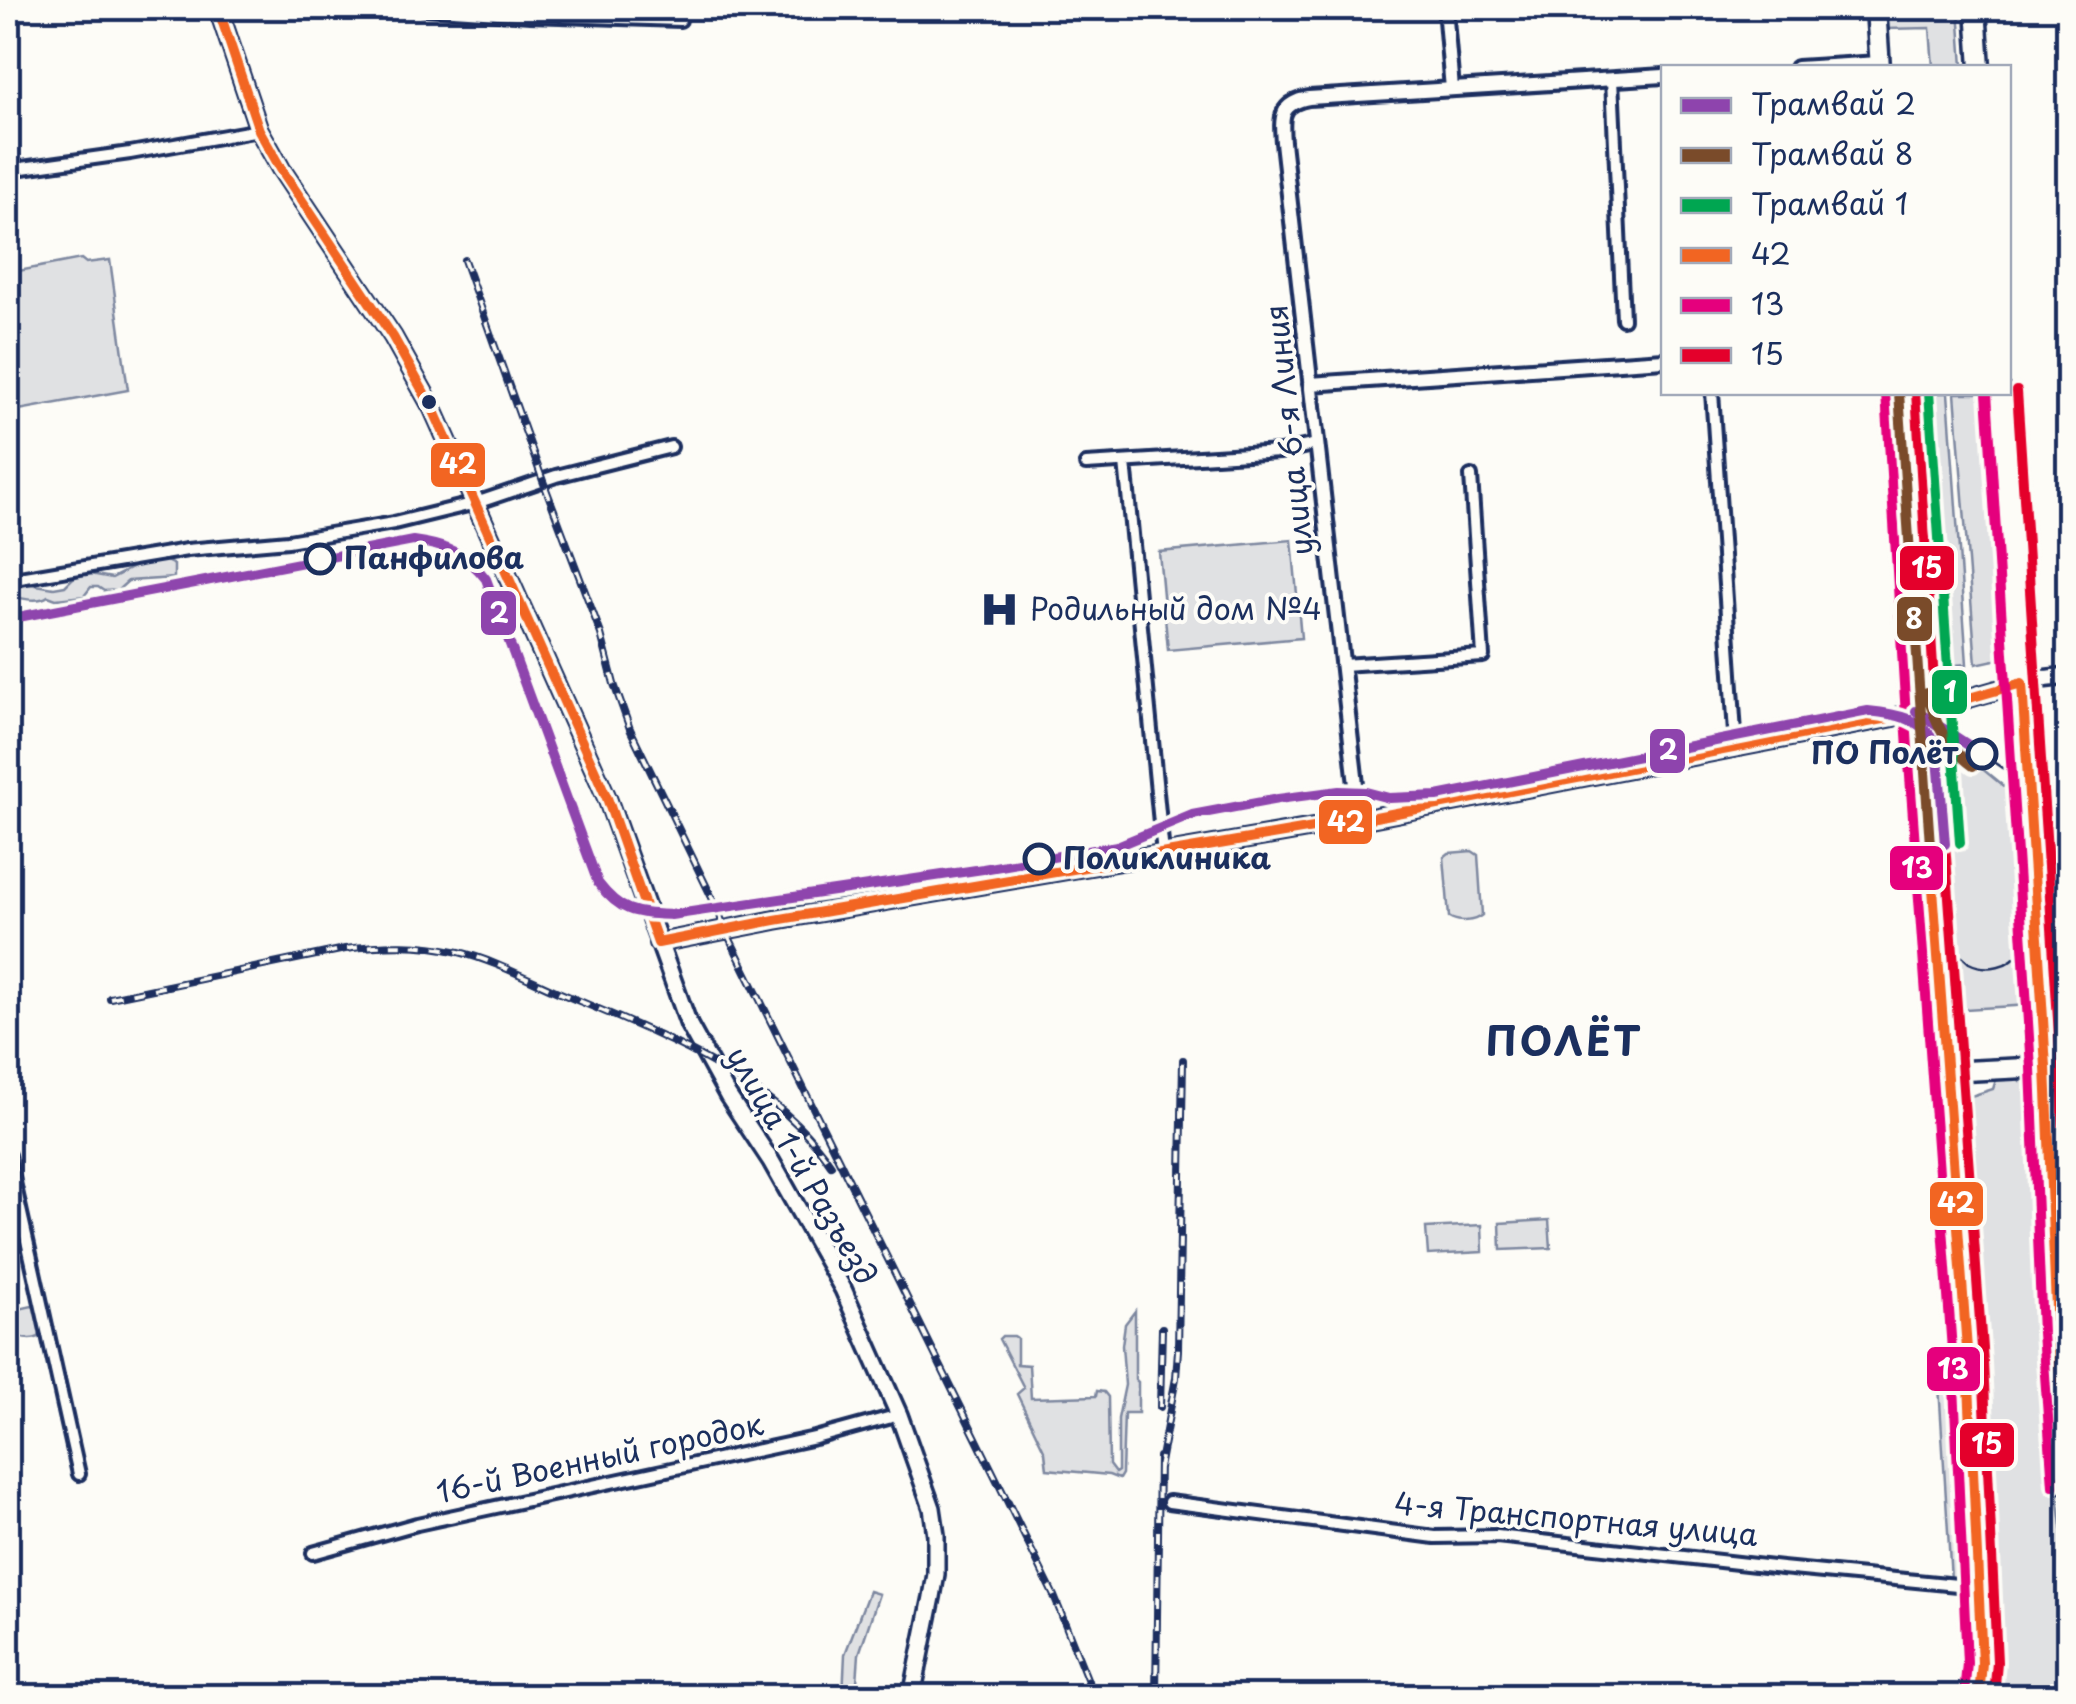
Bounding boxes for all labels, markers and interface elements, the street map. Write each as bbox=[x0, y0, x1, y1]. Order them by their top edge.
legend bbox=[1661, 65, 2011, 395]
text: Трамвай 2 bbox=[1751, 80, 1916, 125]
text: Трамвай 8 bbox=[1751, 130, 1913, 175]
text: Трамвай 1 bbox=[1751, 180, 1908, 225]
text: 42 bbox=[1751, 230, 1791, 275]
text: 13 bbox=[1751, 280, 1784, 325]
street label: улица 6-я Линия bbox=[1252, 302, 1323, 558]
text: 15 bbox=[1751, 330, 1784, 375]
unlabelled marker bbox=[419, 392, 439, 412]
line badge: 42 bbox=[429, 441, 487, 489]
text: 42 bbox=[439, 441, 477, 484]
place label: Панфилова bbox=[344, 534, 525, 579]
marker: Панфилова bbox=[305, 544, 335, 574]
line badge: 15 bbox=[1898, 544, 1956, 592]
text: 15 bbox=[1911, 545, 1943, 588]
place label: Родильный дом №4 bbox=[1030, 585, 1322, 630]
line badge: 2 bbox=[479, 589, 518, 637]
hospital icon: Родильный дом №4 bbox=[979, 589, 1021, 631]
text: 2 bbox=[489, 590, 509, 633]
line badge: 8 bbox=[1895, 595, 1934, 643]
text: 8 bbox=[1905, 596, 1923, 639]
line badge: 1 bbox=[1930, 668, 1969, 716]
text: 1 bbox=[1943, 669, 1957, 712]
line badge: 2 bbox=[1648, 727, 1687, 775]
text: 2 bbox=[1658, 727, 1678, 770]
place label: ПО Полёт bbox=[1811, 729, 1959, 774]
marker: ПО Полёт bbox=[1967, 739, 1997, 769]
line badge: 42 bbox=[1317, 798, 1374, 846]
text: 42 bbox=[1327, 799, 1365, 842]
place label: Поликлиника bbox=[1063, 834, 1271, 879]
marker: Поликлиника bbox=[1024, 844, 1054, 874]
line badge: 13 bbox=[1888, 844, 1945, 892]
text: 13 bbox=[1901, 845, 1933, 888]
district label: ПОЛЁТ bbox=[1485, 1009, 1643, 1070]
street label: улица 1-й Разъезд bbox=[717, 1037, 890, 1292]
line badge: 42 bbox=[1928, 1180, 1985, 1228]
text: 42 bbox=[1937, 1180, 1975, 1223]
line badge: 13 bbox=[1925, 1345, 1982, 1393]
text: 13 bbox=[1937, 1346, 1969, 1389]
street label: 16-й Военный городок bbox=[432, 1400, 767, 1513]
line badge: 15 bbox=[1958, 1421, 2016, 1469]
text: 15 bbox=[1971, 1421, 2003, 1464]
street label: 4-я Транспортная улица bbox=[1393, 1479, 1760, 1556]

